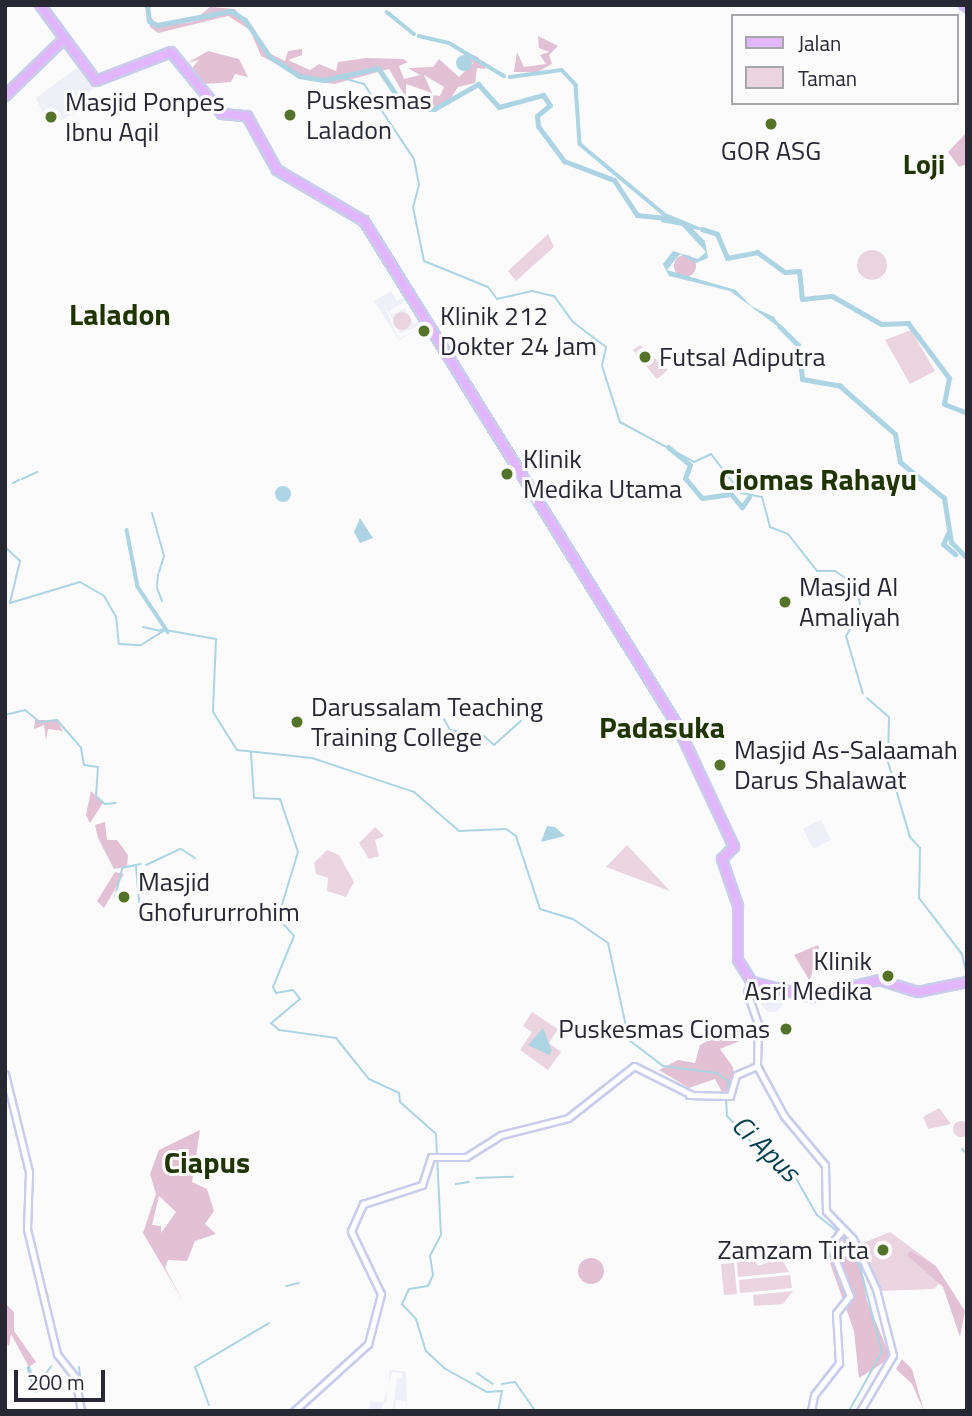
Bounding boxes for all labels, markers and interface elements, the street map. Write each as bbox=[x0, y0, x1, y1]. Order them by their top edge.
legend bbox=[730, 14, 958, 105]
text: Jalan bbox=[798, 27, 841, 59]
text: Taman bbox=[798, 62, 857, 94]
place label: Puskesmas Laladon bbox=[306, 84, 432, 146]
place label: Masjid Ponpes Ibnu Aqil bbox=[65, 86, 225, 148]
marker: Puskesmas Laladon bbox=[280, 105, 300, 125]
marker: Masjid Ponpes Ibnu Aqil bbox=[43, 109, 59, 125]
marker: GOR ASG bbox=[763, 116, 779, 132]
place label: GOR ASG bbox=[721, 135, 821, 167]
district label: Loji bbox=[903, 147, 945, 181]
district label: Laladon bbox=[69, 296, 171, 332]
place label: Klinik 212 Dokter 24 Jam bbox=[440, 300, 597, 362]
marker: Klinik 212 Dokter 24 Jam bbox=[414, 321, 434, 341]
place label: Futsal Adiputra bbox=[659, 341, 825, 373]
marker: Futsal Adiputra bbox=[637, 349, 653, 365]
place label: Klinik Medika Utama bbox=[523, 443, 682, 504]
district label: Ciomas Rahayu bbox=[719, 461, 917, 497]
marker: Klinik Medika Utama bbox=[497, 464, 517, 484]
place label: Masjid Al Amaliyah bbox=[799, 571, 900, 632]
marker: Masjid Al Amaliyah bbox=[777, 594, 793, 610]
place label: Darussalam Teaching Training College bbox=[311, 691, 543, 752]
district label: Padasuka bbox=[599, 709, 725, 745]
marker: Darussalam Teaching Training College bbox=[289, 714, 305, 730]
place label: Masjid As-Salaamah Darus Shalawat bbox=[734, 734, 958, 796]
marker: Masjid As-Salaamah Darus Shalawat bbox=[712, 757, 728, 773]
place label: Masjid Ghofururrohim bbox=[138, 866, 300, 928]
marker: Masjid Ghofururrohim bbox=[116, 889, 132, 905]
place label: Klinik Asri Medika bbox=[744, 945, 872, 1006]
marker: Klinik Asri Medika bbox=[878, 966, 898, 986]
place label: Puskesmas Ciomas bbox=[558, 1013, 770, 1045]
marker: Puskesmas Ciomas bbox=[776, 1019, 796, 1039]
water label: Ci Apus bbox=[725, 1108, 807, 1188]
district label: Ciapus bbox=[164, 1144, 250, 1180]
place label: Zamzam Tirta bbox=[717, 1234, 869, 1266]
marker: Zamzam Tirta bbox=[875, 1242, 891, 1258]
scale bar bbox=[18, 1356, 108, 1400]
text: 200 m bbox=[27, 1366, 84, 1398]

